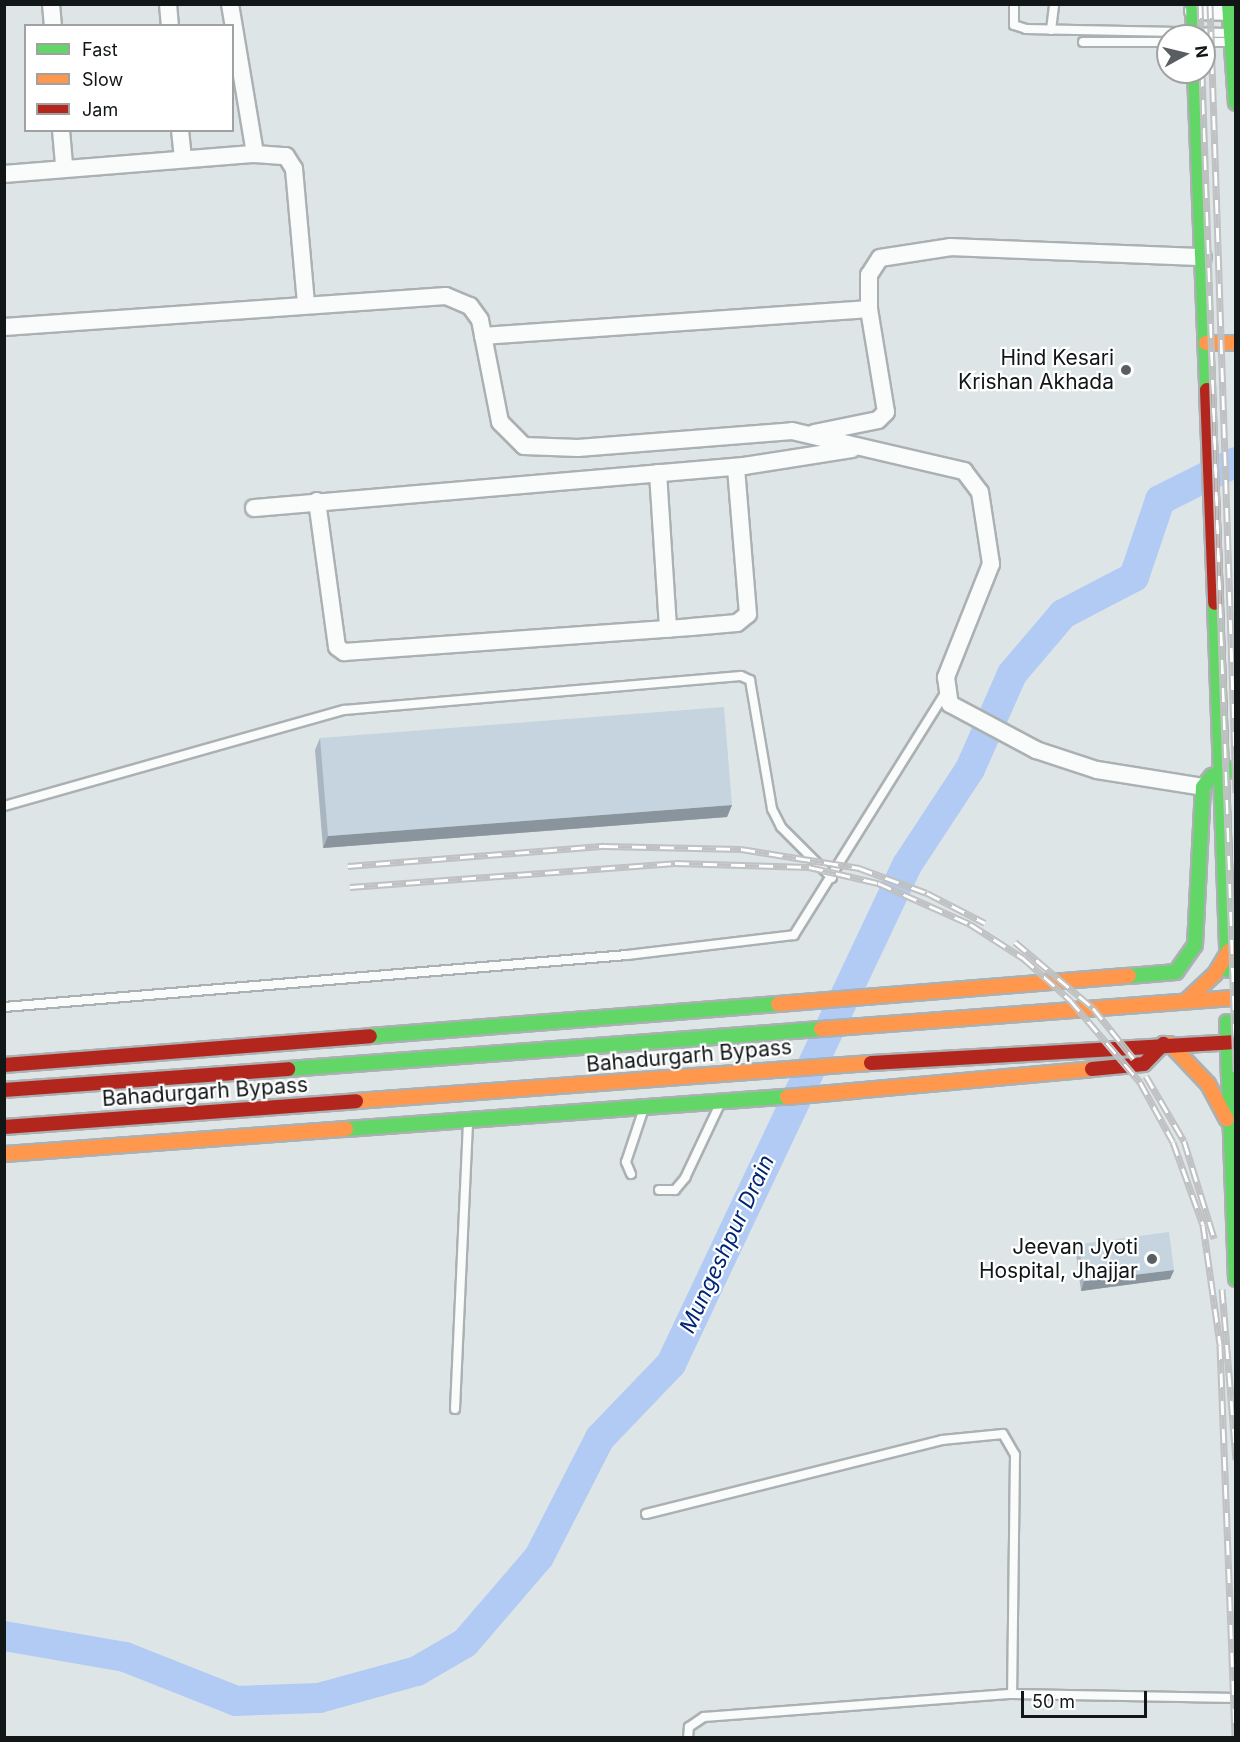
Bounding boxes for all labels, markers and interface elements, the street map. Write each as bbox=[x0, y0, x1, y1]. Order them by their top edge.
legend bbox=[24, 24, 234, 132]
north arrow bbox=[1156, 24, 1216, 84]
text: Fast bbox=[82, 39, 118, 60]
text: N bbox=[1191, 44, 1213, 59]
text: Slow bbox=[82, 69, 123, 90]
text: Jam bbox=[82, 99, 118, 120]
place label: Hind Kesari Krishan Akhada bbox=[958, 345, 1114, 395]
marker: Hind Kesari Krishan Akhada bbox=[1119, 363, 1133, 377]
street label: Bahadurgarh Bypass bbox=[585, 1034, 793, 1078]
street label: Bahadurgarh Bypass bbox=[101, 1072, 309, 1112]
water label: Mungeshpur Drain bbox=[674, 1151, 780, 1337]
place label: Jeevan Jyoti Hospital, Jhajjar bbox=[979, 1234, 1138, 1284]
marker: Jeevan Jyoti Hospital, Jhajjar bbox=[1143, 1250, 1161, 1268]
scale bar bbox=[1024, 1679, 1150, 1717]
text: 50 m bbox=[1032, 1691, 1075, 1712]

